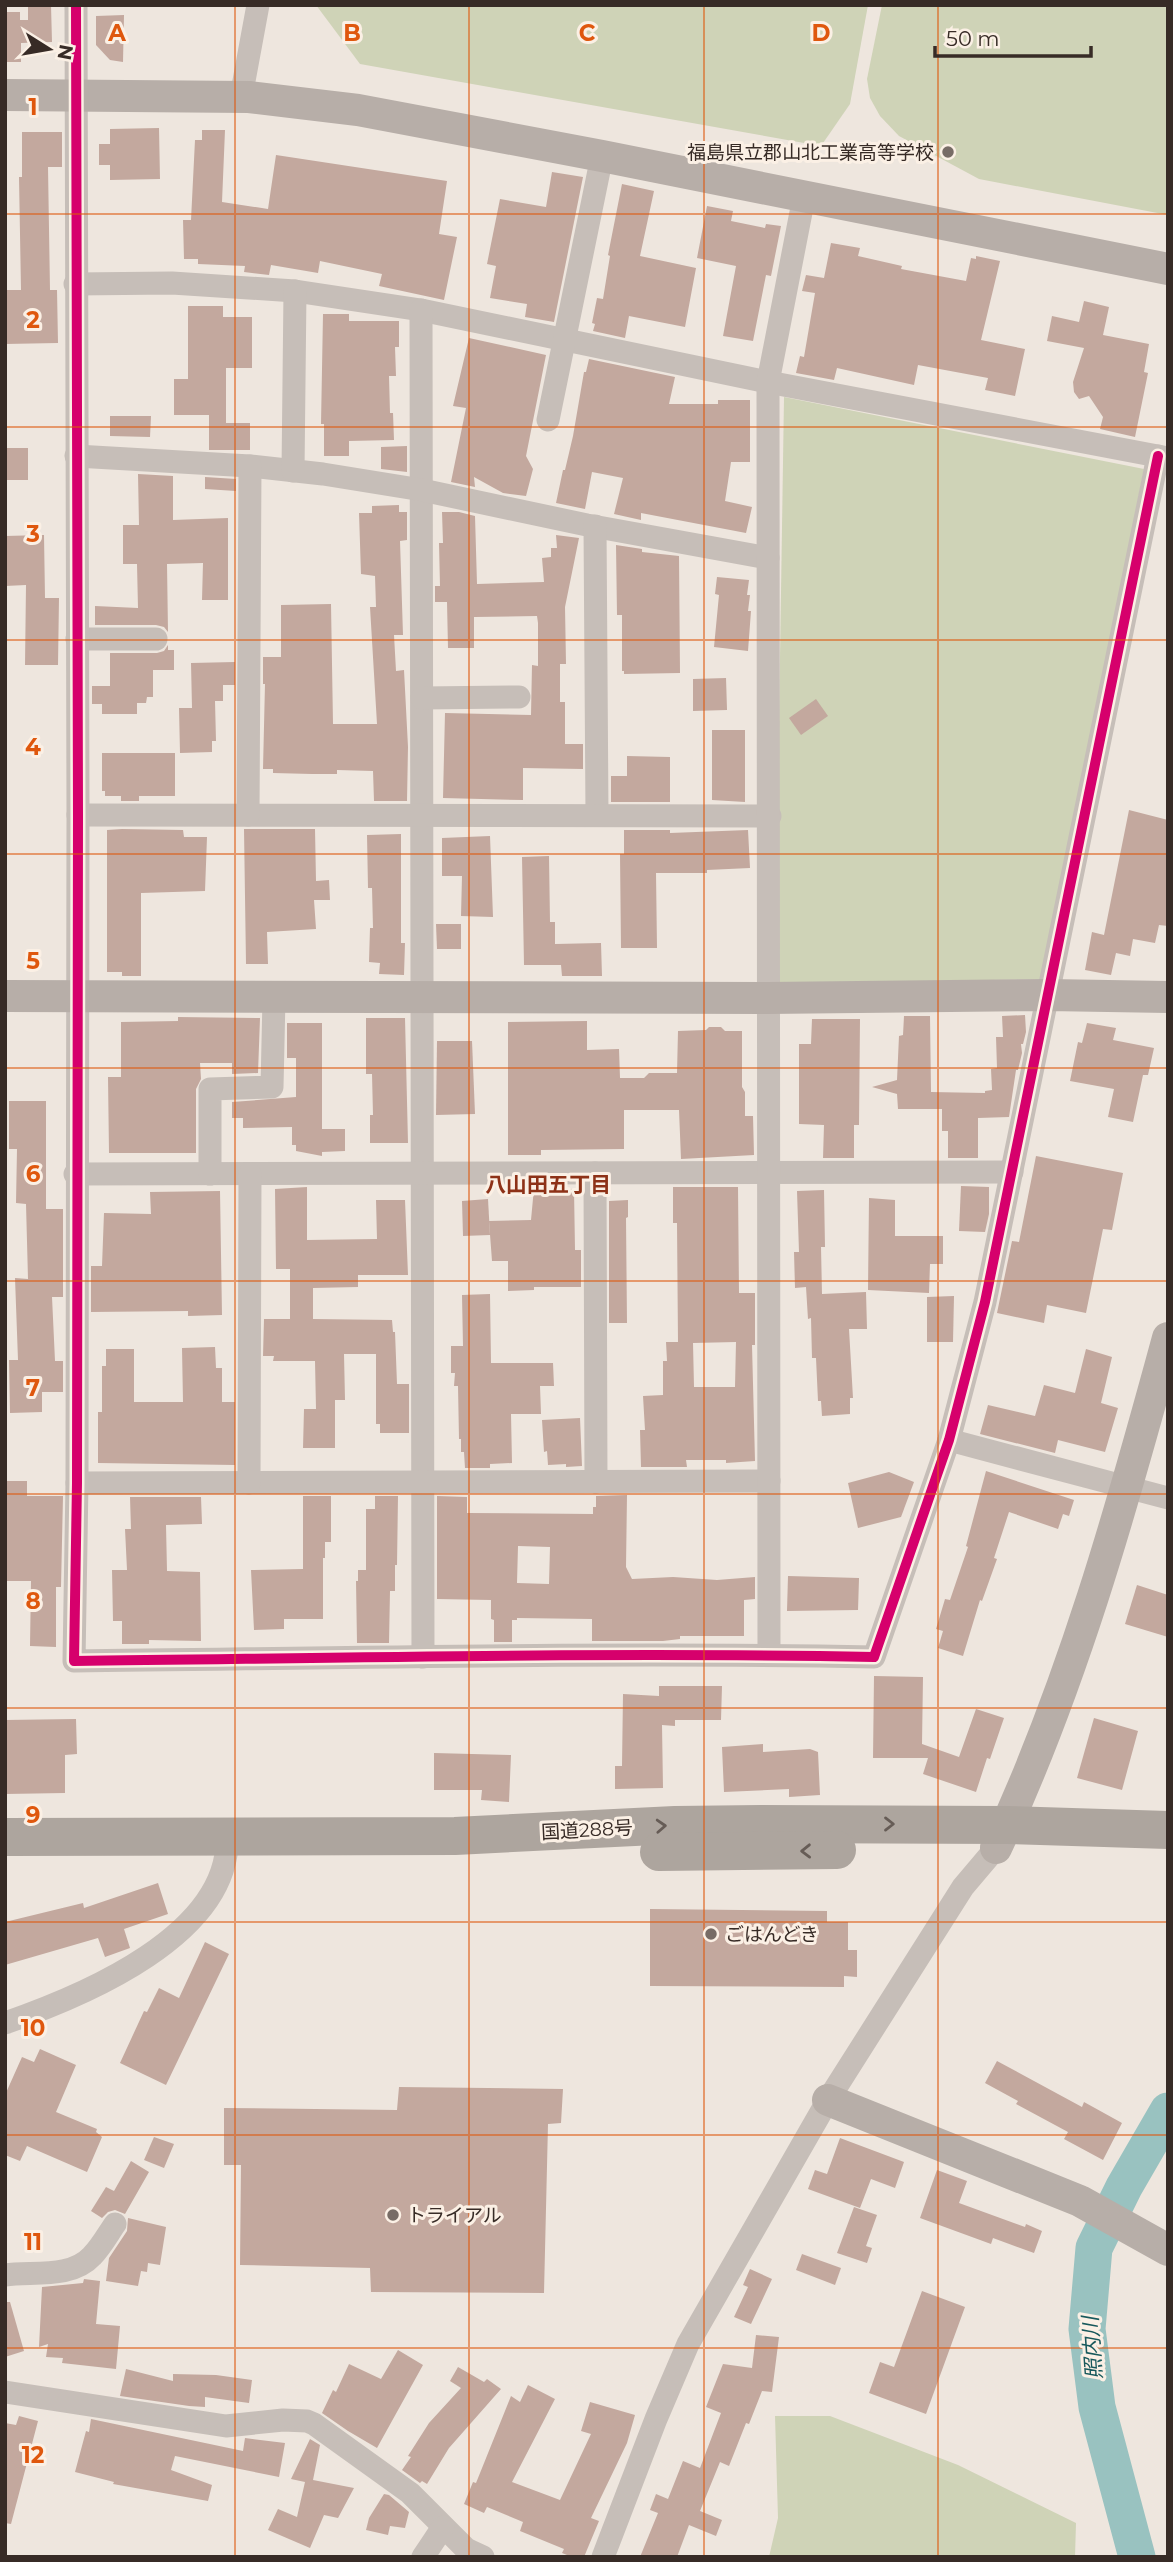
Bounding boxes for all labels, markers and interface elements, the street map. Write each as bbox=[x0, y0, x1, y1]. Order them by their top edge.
north arrow bbox=[14, 14, 84, 84]
scale bar bbox=[935, 14, 1091, 58]
text: A bbox=[107, 19, 126, 47]
text: B bbox=[343, 19, 361, 47]
text: C bbox=[579, 19, 596, 47]
text: D bbox=[812, 19, 831, 47]
text: 50 m bbox=[946, 26, 1000, 51]
text: N bbox=[52, 42, 78, 62]
text: 1 bbox=[28, 93, 38, 121]
place label: 福島県立郡山北工業高等学校 bbox=[687, 141, 934, 164]
marker: 福島県立郡山北工業高等学校 bbox=[940, 144, 956, 160]
text: 2 bbox=[26, 306, 40, 334]
text: 3 bbox=[25, 520, 40, 548]
text: 4 bbox=[25, 733, 41, 761]
text: 5 bbox=[26, 947, 40, 975]
text: 6 bbox=[26, 1160, 41, 1188]
district label: 八山田五丁目 bbox=[485, 1172, 611, 1197]
text: 7 bbox=[26, 1374, 40, 1402]
text: 8 bbox=[25, 1587, 41, 1615]
text: 9 bbox=[26, 1801, 40, 1829]
street label: 国道288号 bbox=[540, 1816, 634, 1844]
one-way arrow bbox=[884, 1816, 894, 1832]
one-way arrow bbox=[656, 1818, 667, 1833]
one-way arrow bbox=[800, 1843, 810, 1859]
place label: ごはんどき bbox=[725, 1923, 819, 1946]
marker: ごはんどき bbox=[703, 1926, 719, 1942]
text: 10 bbox=[21, 2014, 45, 2042]
place label: トライアル bbox=[407, 2204, 502, 2227]
marker: トライアル bbox=[385, 2207, 401, 2223]
text: 11 bbox=[24, 2228, 42, 2256]
water label: 照内川 bbox=[1077, 2314, 1107, 2380]
text: 12 bbox=[22, 2441, 44, 2469]

